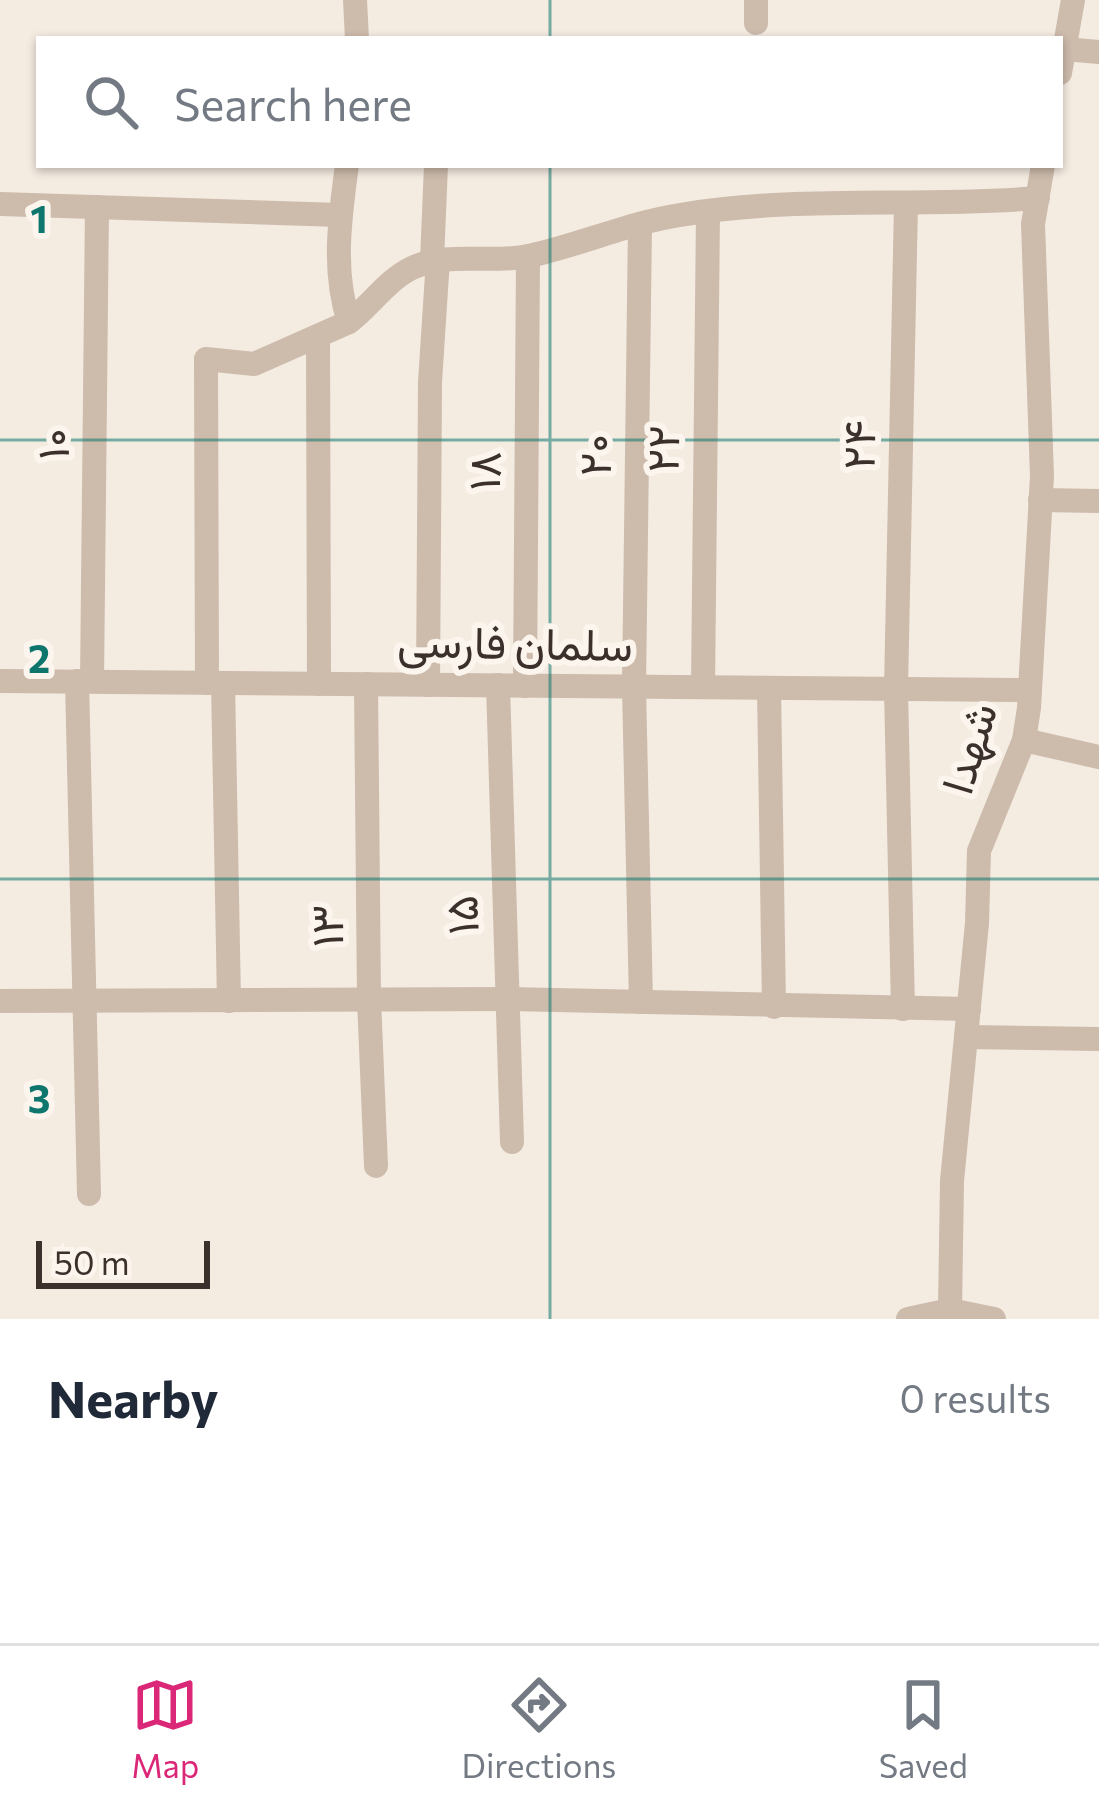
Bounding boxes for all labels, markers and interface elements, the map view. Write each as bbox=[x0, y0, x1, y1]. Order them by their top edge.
search box bbox=[36, 36, 1063, 168]
icon: search bbox=[78, 69, 144, 135]
text: Search here bbox=[174, 75, 412, 130]
text: 1 bbox=[30, 193, 48, 241]
street label: ۲۴ bbox=[829, 420, 884, 470]
street label: ۲۲ bbox=[633, 425, 688, 473]
street label: ۱۰ bbox=[23, 427, 78, 460]
street label: ۲۰ bbox=[565, 433, 620, 477]
street label: ۱۸ bbox=[454, 451, 509, 491]
street label: سلمان فارسی bbox=[397, 611, 633, 673]
text: 2 bbox=[28, 633, 50, 681]
street label: شهدا bbox=[927, 695, 1009, 800]
street label: ۱۵ bbox=[431, 894, 488, 936]
street label: ۱۳ bbox=[297, 904, 352, 948]
text: 3 bbox=[28, 1073, 50, 1121]
scale bar bbox=[36, 1235, 210, 1288]
text: 50 m bbox=[54, 1241, 130, 1282]
text: Nearby bbox=[48, 1366, 218, 1429]
text: 0 results bbox=[899, 1373, 1051, 1421]
tab: Map bbox=[131, 1672, 199, 1785]
tab: Directions bbox=[462, 1672, 616, 1785]
tab: Saved bbox=[879, 1672, 968, 1785]

